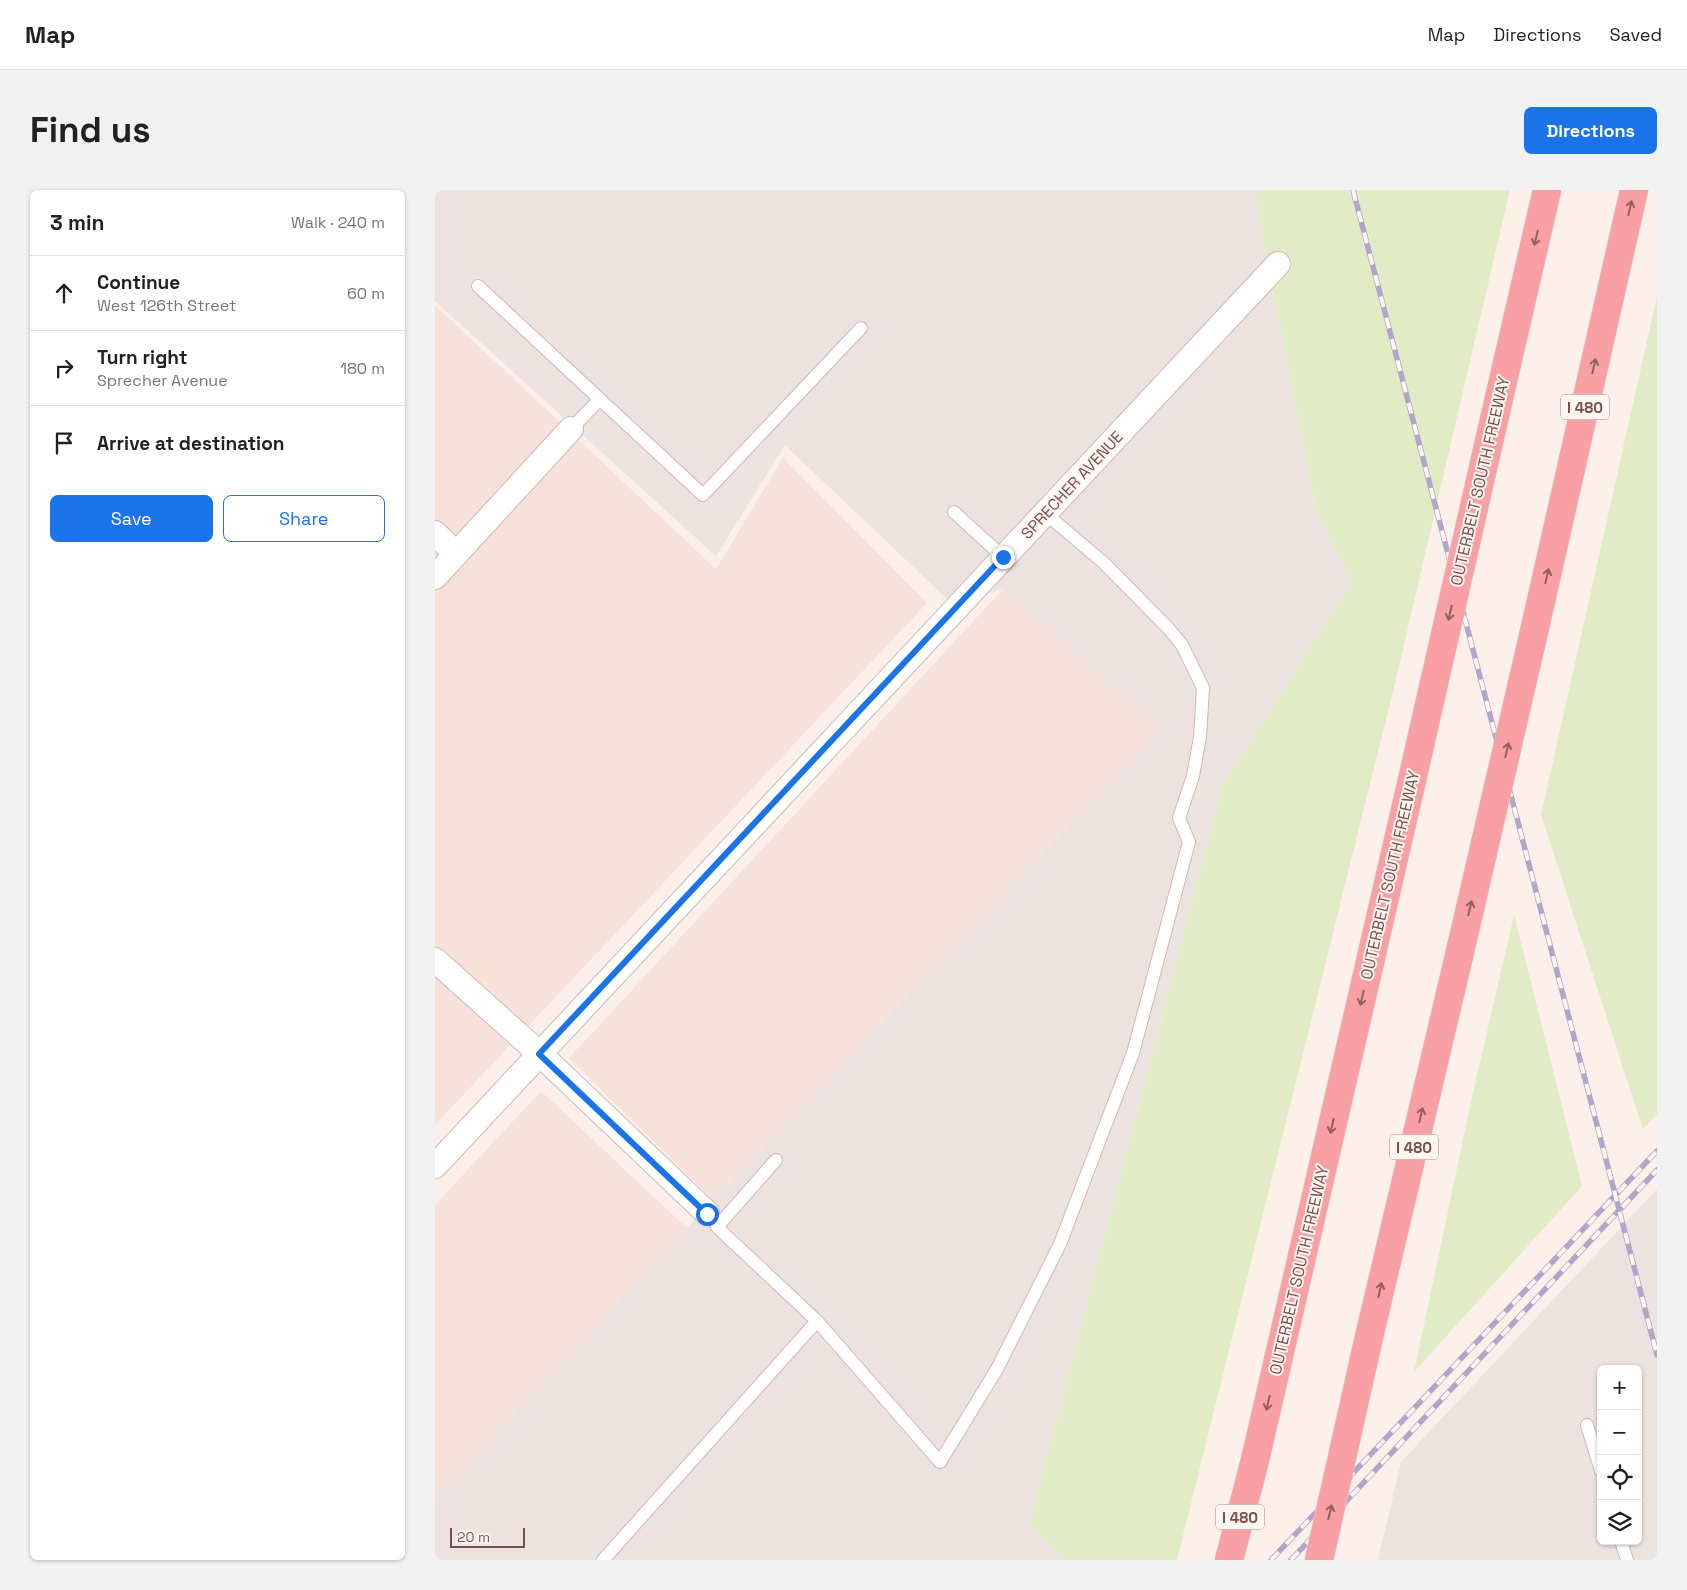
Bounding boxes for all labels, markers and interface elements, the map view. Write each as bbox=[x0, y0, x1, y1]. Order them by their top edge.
text: Map bbox=[25, 19, 75, 50]
text: Map bbox=[1428, 23, 1465, 46]
text: Directions bbox=[1493, 23, 1582, 46]
text: Saved bbox=[1610, 23, 1662, 46]
button: Directions bbox=[1524, 107, 1657, 154]
text: Find us bbox=[30, 108, 151, 152]
one-way arrow bbox=[1626, 200, 1635, 216]
text: 3 min bbox=[50, 209, 105, 236]
text: Walk · 240 m bbox=[291, 212, 385, 233]
one-way arrow bbox=[1531, 229, 1540, 245]
text: Continue bbox=[97, 270, 180, 295]
icon: ahead bbox=[50, 279, 78, 307]
text: 60 m bbox=[347, 283, 385, 304]
text: West 126th Street bbox=[97, 295, 236, 316]
text: Turn right bbox=[97, 345, 187, 370]
icon: right bbox=[50, 354, 78, 382]
text: 180 m bbox=[340, 358, 385, 379]
one-way arrow bbox=[1590, 359, 1599, 375]
text: Sprecher Avenue bbox=[97, 370, 228, 391]
street label: OUTERBELT SOUTH FREEWAY bbox=[1446, 374, 1514, 588]
road number: I 480 bbox=[1561, 394, 1609, 420]
street label: SPRECHER AVENUE bbox=[1016, 426, 1128, 544]
icon: arrive bbox=[50, 429, 78, 457]
text: Arrive at destination bbox=[97, 431, 285, 456]
button: Save bbox=[50, 495, 213, 542]
button: Share bbox=[223, 495, 385, 542]
route end bbox=[992, 546, 1015, 569]
one-way arrow bbox=[1543, 568, 1552, 584]
one-way arrow bbox=[1445, 605, 1454, 621]
one-way arrow bbox=[1503, 743, 1512, 759]
street label: OUTERBELT SOUTH FREEWAY bbox=[1356, 768, 1424, 982]
one-way arrow bbox=[1466, 901, 1475, 917]
one-way arrow bbox=[1357, 990, 1366, 1006]
one-way arrow bbox=[1417, 1107, 1426, 1123]
one-way arrow bbox=[1327, 1117, 1336, 1133]
road number: I 480 bbox=[1390, 1134, 1438, 1160]
street label: OUTERBELT SOUTH FREEWAY bbox=[1265, 1163, 1333, 1377]
route start bbox=[696, 1203, 719, 1226]
one-way arrow bbox=[1376, 1282, 1385, 1298]
map controls bbox=[1597, 1365, 1642, 1545]
button: + bbox=[1597, 1365, 1642, 1410]
one-way arrow bbox=[1263, 1395, 1272, 1411]
button: − bbox=[1597, 1410, 1642, 1455]
button: locate bbox=[1597, 1455, 1642, 1500]
button: layers bbox=[1597, 1500, 1642, 1545]
road number: I 480 bbox=[1216, 1504, 1264, 1530]
one-way arrow bbox=[1325, 1505, 1335, 1521]
scale bar bbox=[450, 1525, 525, 1548]
text: 20 m bbox=[457, 1528, 490, 1546]

